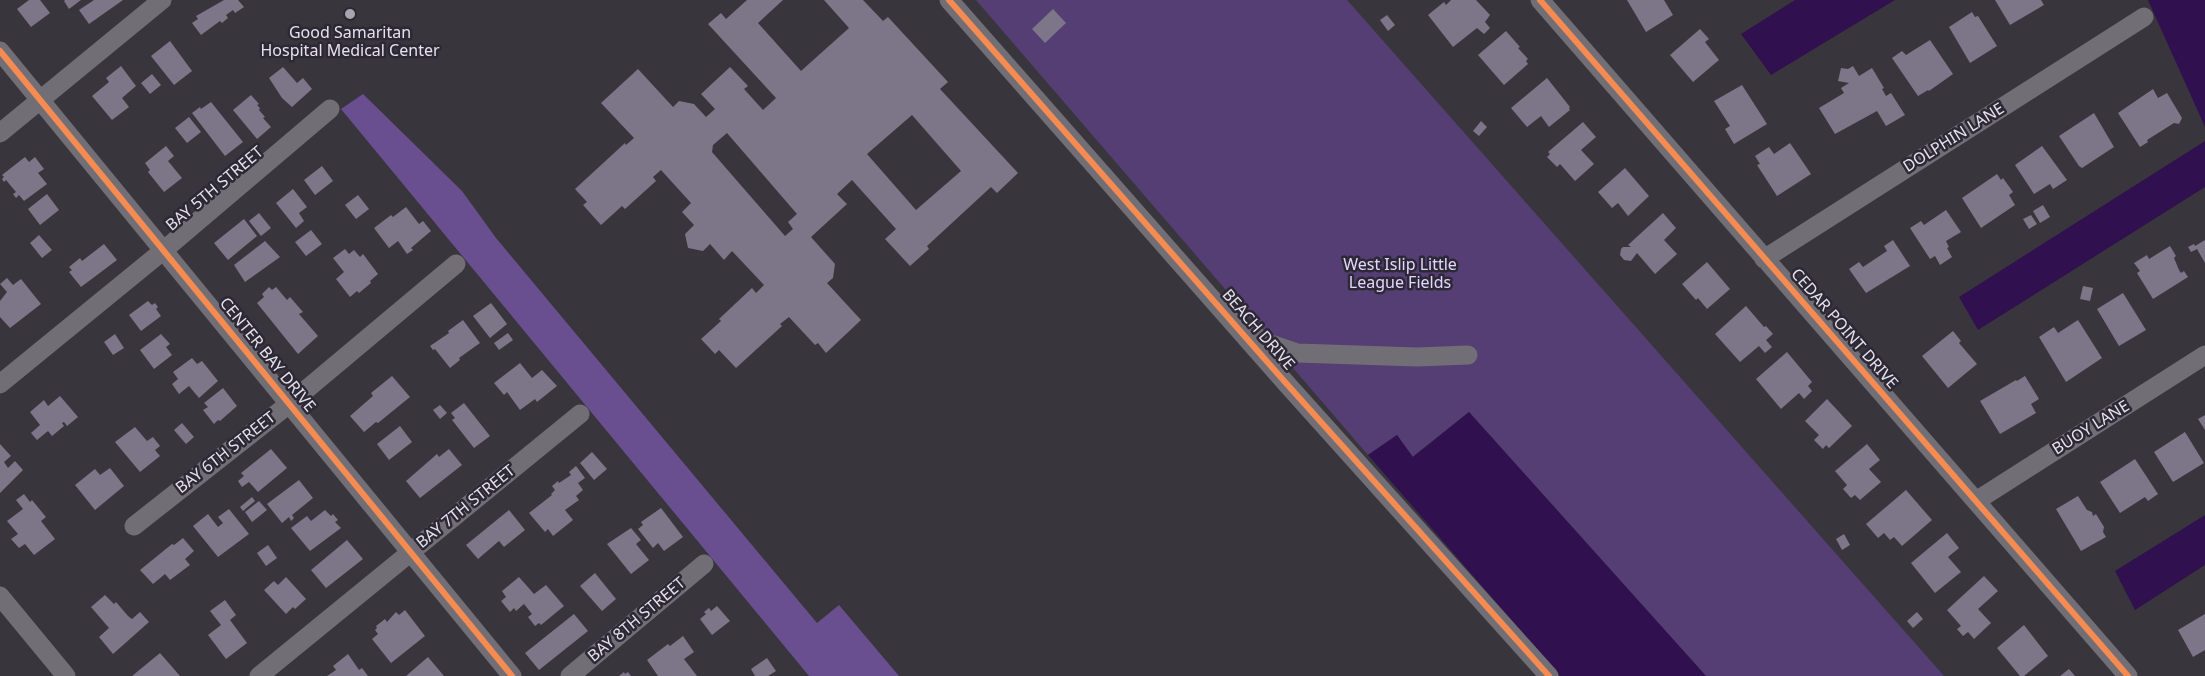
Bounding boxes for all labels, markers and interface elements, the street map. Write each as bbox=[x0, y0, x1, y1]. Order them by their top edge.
marker: Good Samaritan Hospital Medical Center bbox=[343, 7, 357, 21]
place label: Good Samaritan Hospital Medical Center bbox=[260, 23, 440, 61]
street label: DOLPHIN LANE bbox=[1900, 99, 2008, 177]
street label: BAY 5TH STREET bbox=[162, 143, 268, 235]
park label: West Islip Little League Fields bbox=[1343, 255, 1457, 293]
street label: CEDAR POINT DRIVE bbox=[1787, 265, 1901, 393]
street label: BEACH DRIVE bbox=[1218, 286, 1298, 374]
street label: CENTER BAY DRIVE bbox=[215, 294, 319, 416]
street label: BUOY LANE bbox=[2049, 397, 2133, 459]
street label: BAY 6TH STREET bbox=[172, 408, 280, 498]
street label: BAY 7TH STREET bbox=[413, 461, 519, 553]
street label: BAY 8TH STREET bbox=[584, 574, 690, 666]

